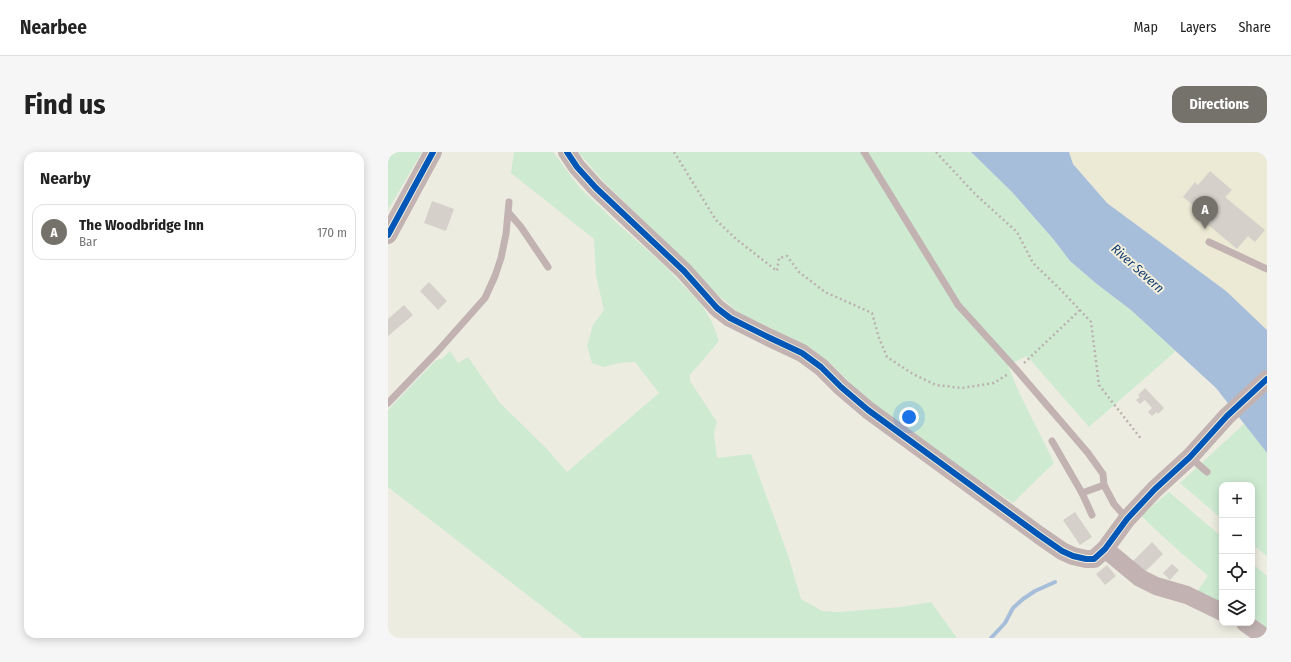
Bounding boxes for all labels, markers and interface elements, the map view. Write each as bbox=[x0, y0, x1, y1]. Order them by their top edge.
text: Nearbee bbox=[20, 16, 87, 39]
text: Map bbox=[1134, 19, 1158, 36]
text: Layers bbox=[1180, 19, 1216, 36]
text: Share bbox=[1238, 19, 1271, 36]
button: Directions bbox=[1172, 86, 1267, 123]
text: Find us bbox=[24, 88, 106, 121]
text: Nearby bbox=[40, 168, 91, 189]
pin: A bbox=[1192, 196, 1218, 229]
text: The Woodbridge Inn bbox=[79, 216, 204, 234]
text: A bbox=[50, 225, 58, 240]
text: 170 m bbox=[317, 225, 347, 240]
text: Bar bbox=[79, 234, 97, 249]
water label: River Severn bbox=[1108, 241, 1167, 296]
your location bbox=[899, 407, 919, 427]
map controls bbox=[1219, 482, 1255, 626]
button: + bbox=[1219, 482, 1255, 518]
button: − bbox=[1219, 518, 1255, 554]
button: locate bbox=[1219, 554, 1255, 590]
button: layers bbox=[1219, 590, 1255, 626]

